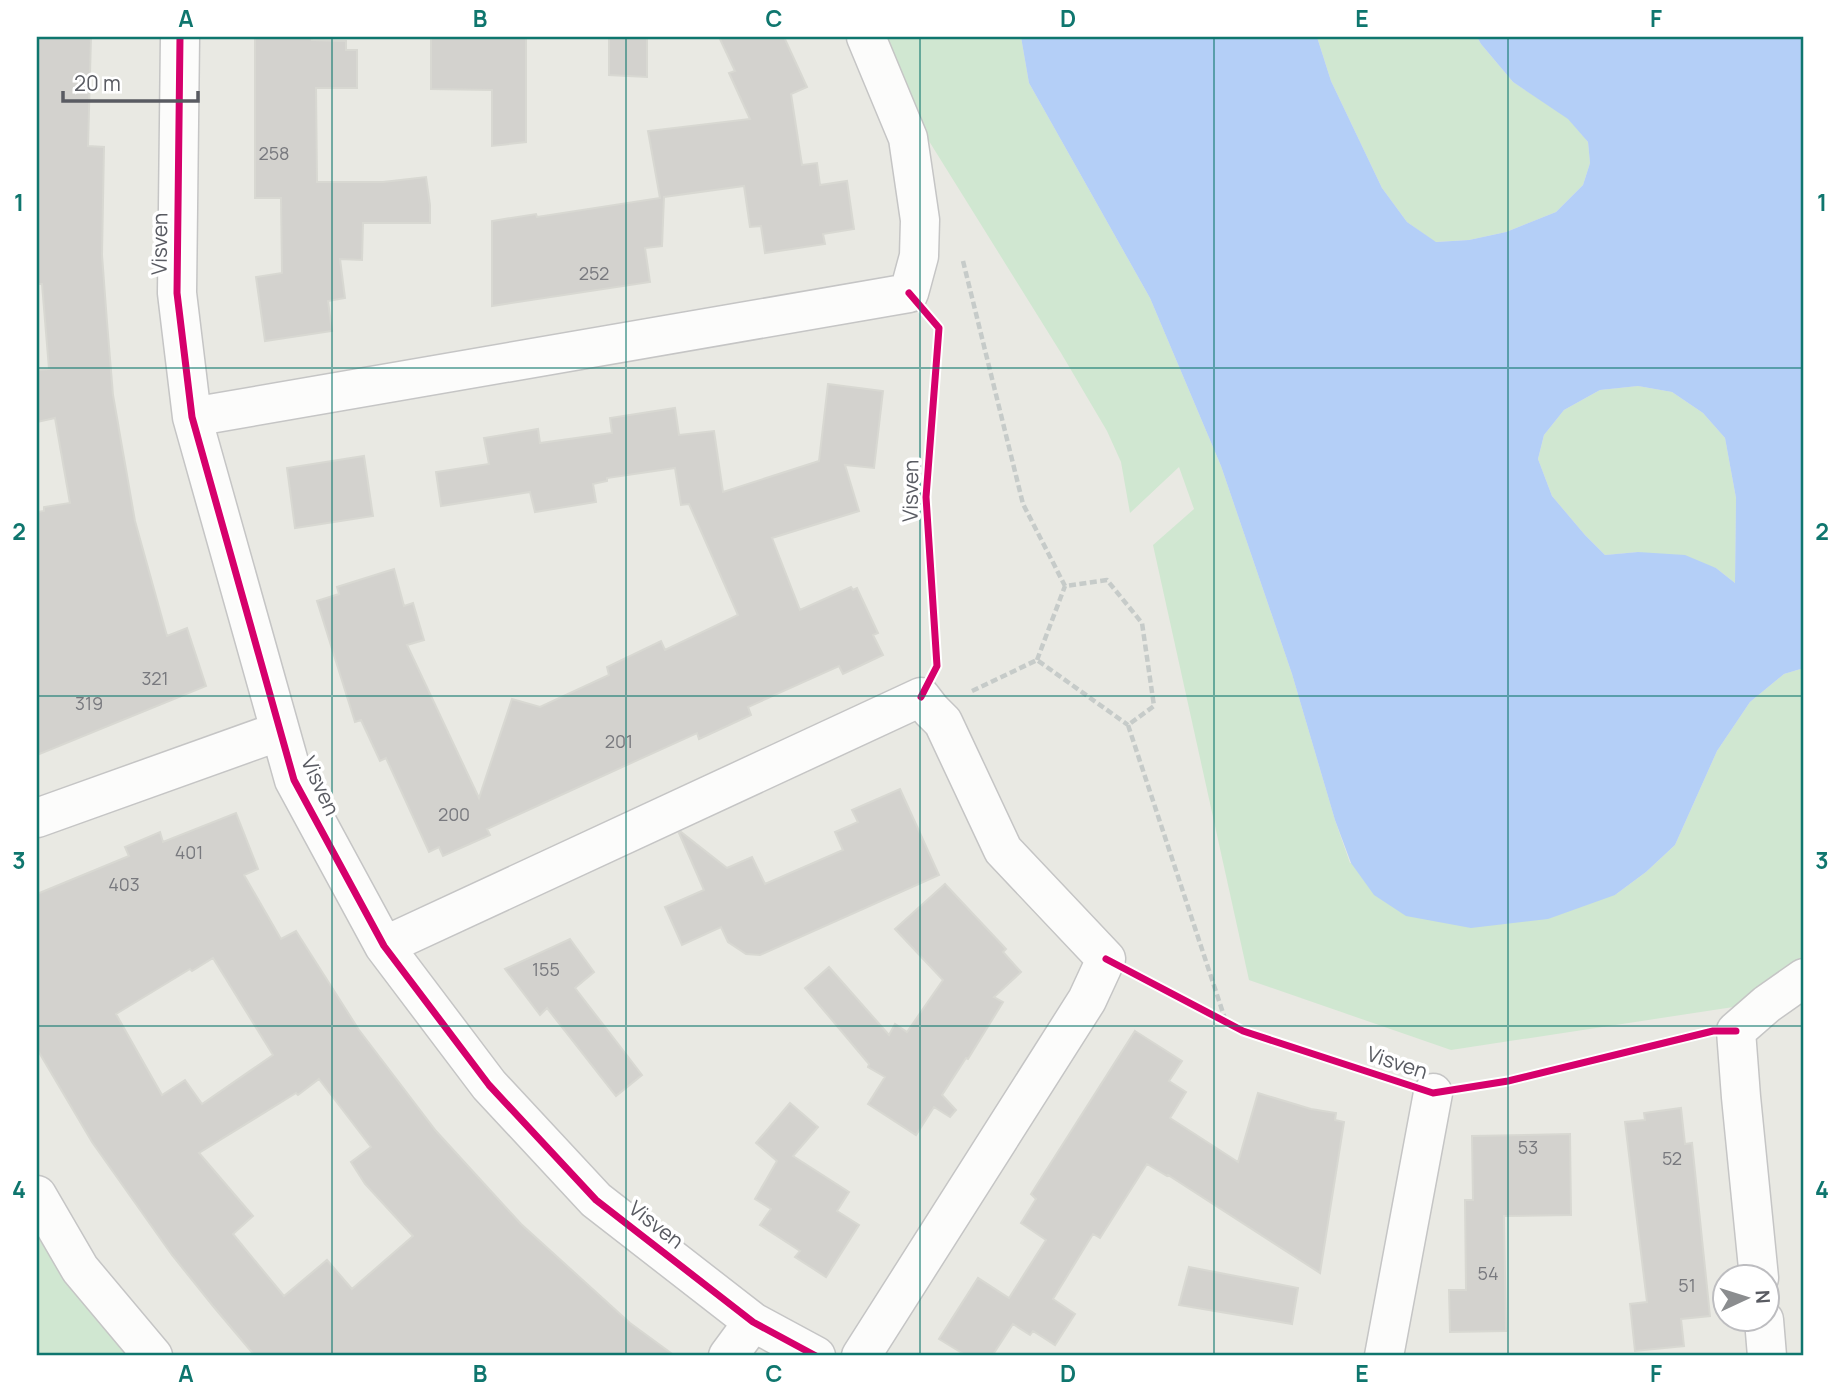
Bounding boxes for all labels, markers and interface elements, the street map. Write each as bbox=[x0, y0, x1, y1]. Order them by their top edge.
text: A bbox=[178, 2, 194, 34]
text: B bbox=[473, 2, 487, 34]
text: C bbox=[766, 2, 783, 34]
text: D bbox=[1060, 2, 1076, 34]
text: E bbox=[1355, 2, 1369, 34]
text: F bbox=[1650, 2, 1662, 34]
scale bar bbox=[63, 60, 198, 104]
text: 20 m bbox=[74, 69, 121, 97]
house number: 258 bbox=[258, 141, 290, 165]
text: 1 bbox=[14, 186, 24, 218]
text: 1 bbox=[1817, 186, 1827, 218]
street label: Visven bbox=[144, 213, 174, 275]
house number: 252 bbox=[579, 261, 609, 285]
street label: Visven bbox=[895, 460, 925, 522]
text: 2 bbox=[12, 515, 26, 547]
text: 2 bbox=[1815, 515, 1829, 547]
house number: 321 bbox=[141, 666, 169, 690]
house number: 319 bbox=[75, 691, 103, 715]
house number: 201 bbox=[605, 729, 633, 753]
street label: Visven bbox=[295, 751, 347, 820]
house number: 200 bbox=[438, 802, 470, 826]
house number: 401 bbox=[175, 840, 203, 864]
text: 3 bbox=[12, 844, 26, 876]
text: 3 bbox=[1815, 844, 1829, 876]
house number: 403 bbox=[108, 872, 140, 896]
house number: 155 bbox=[532, 957, 560, 981]
street label: Visven bbox=[1363, 1039, 1431, 1085]
house number: 53 bbox=[1518, 1135, 1538, 1159]
house number: 52 bbox=[1662, 1146, 1682, 1170]
text: 4 bbox=[12, 1173, 26, 1205]
text: 4 bbox=[1815, 1173, 1829, 1205]
street label: Visven bbox=[623, 1194, 690, 1254]
house number: 54 bbox=[1477, 1261, 1499, 1285]
north arrow bbox=[1712, 1264, 1782, 1334]
house number: 51 bbox=[1678, 1273, 1696, 1297]
text: N bbox=[1750, 1289, 1776, 1305]
text: A bbox=[178, 1357, 194, 1389]
text: B bbox=[473, 1357, 487, 1389]
text: C bbox=[766, 1357, 783, 1389]
text: D bbox=[1060, 1357, 1076, 1389]
text: E bbox=[1355, 1357, 1369, 1389]
text: F bbox=[1650, 1357, 1662, 1389]

